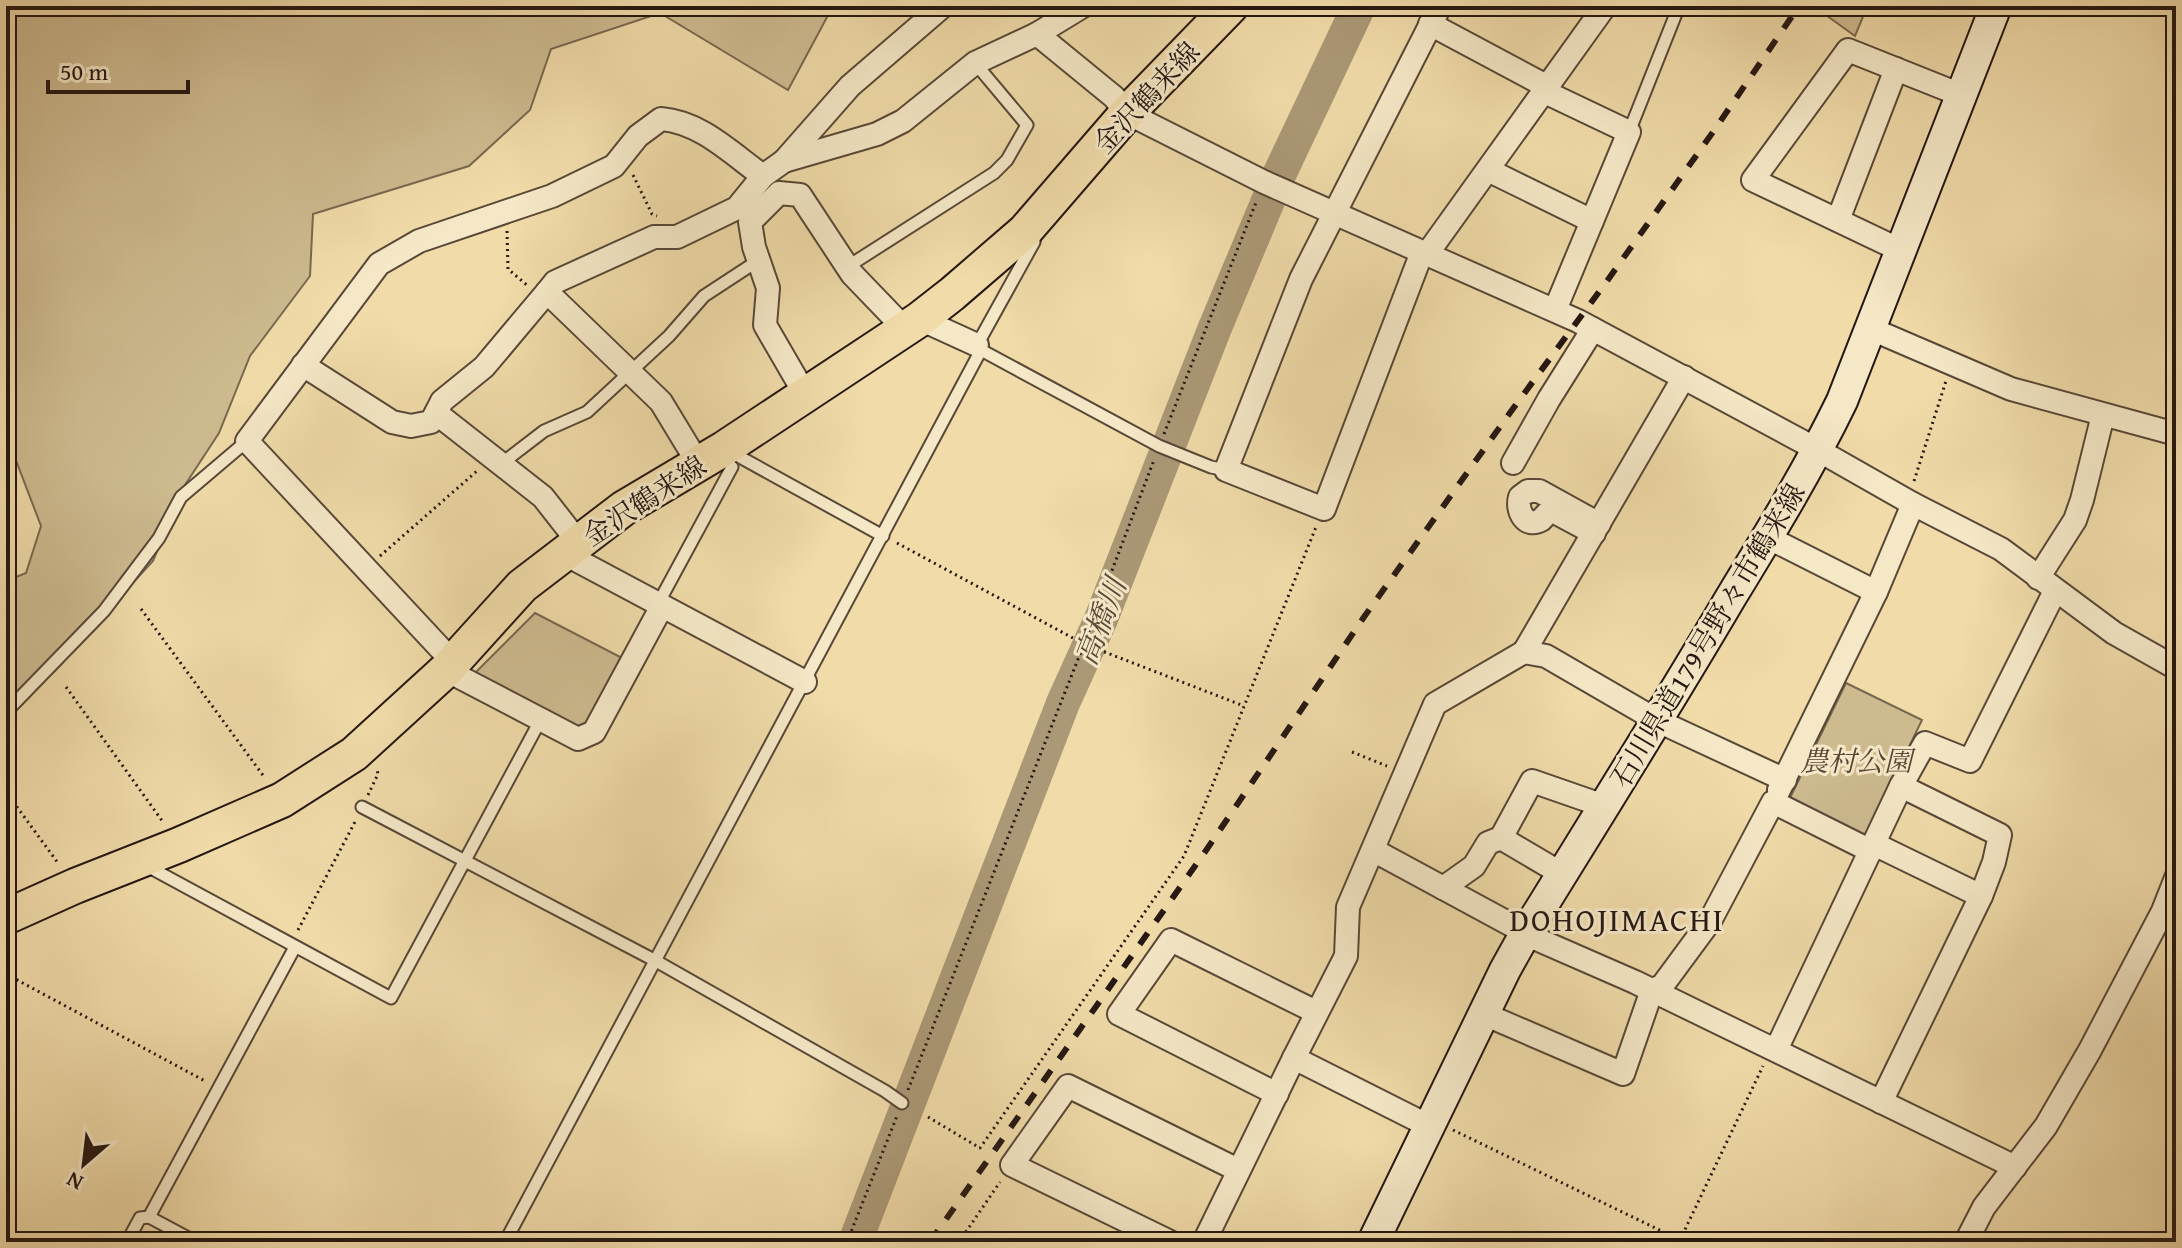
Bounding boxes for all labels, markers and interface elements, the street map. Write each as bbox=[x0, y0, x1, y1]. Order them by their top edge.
street label: 金沢鶴来線 bbox=[1083, 32, 1209, 162]
scale bar bbox=[48, 44, 188, 94]
text: 50 m bbox=[60, 54, 108, 89]
street label: 金沢鶴来線 bbox=[574, 445, 714, 555]
street label: 石川県道179号野々市鶴来線 bbox=[1600, 475, 1814, 795]
water label: 高橋川 bbox=[1063, 568, 1138, 671]
park label: 農村公園 bbox=[1800, 740, 1916, 781]
district label: DOHOJIMACHI bbox=[1509, 896, 1725, 943]
north arrow bbox=[44, 1124, 124, 1204]
text: N bbox=[60, 1164, 89, 1199]

